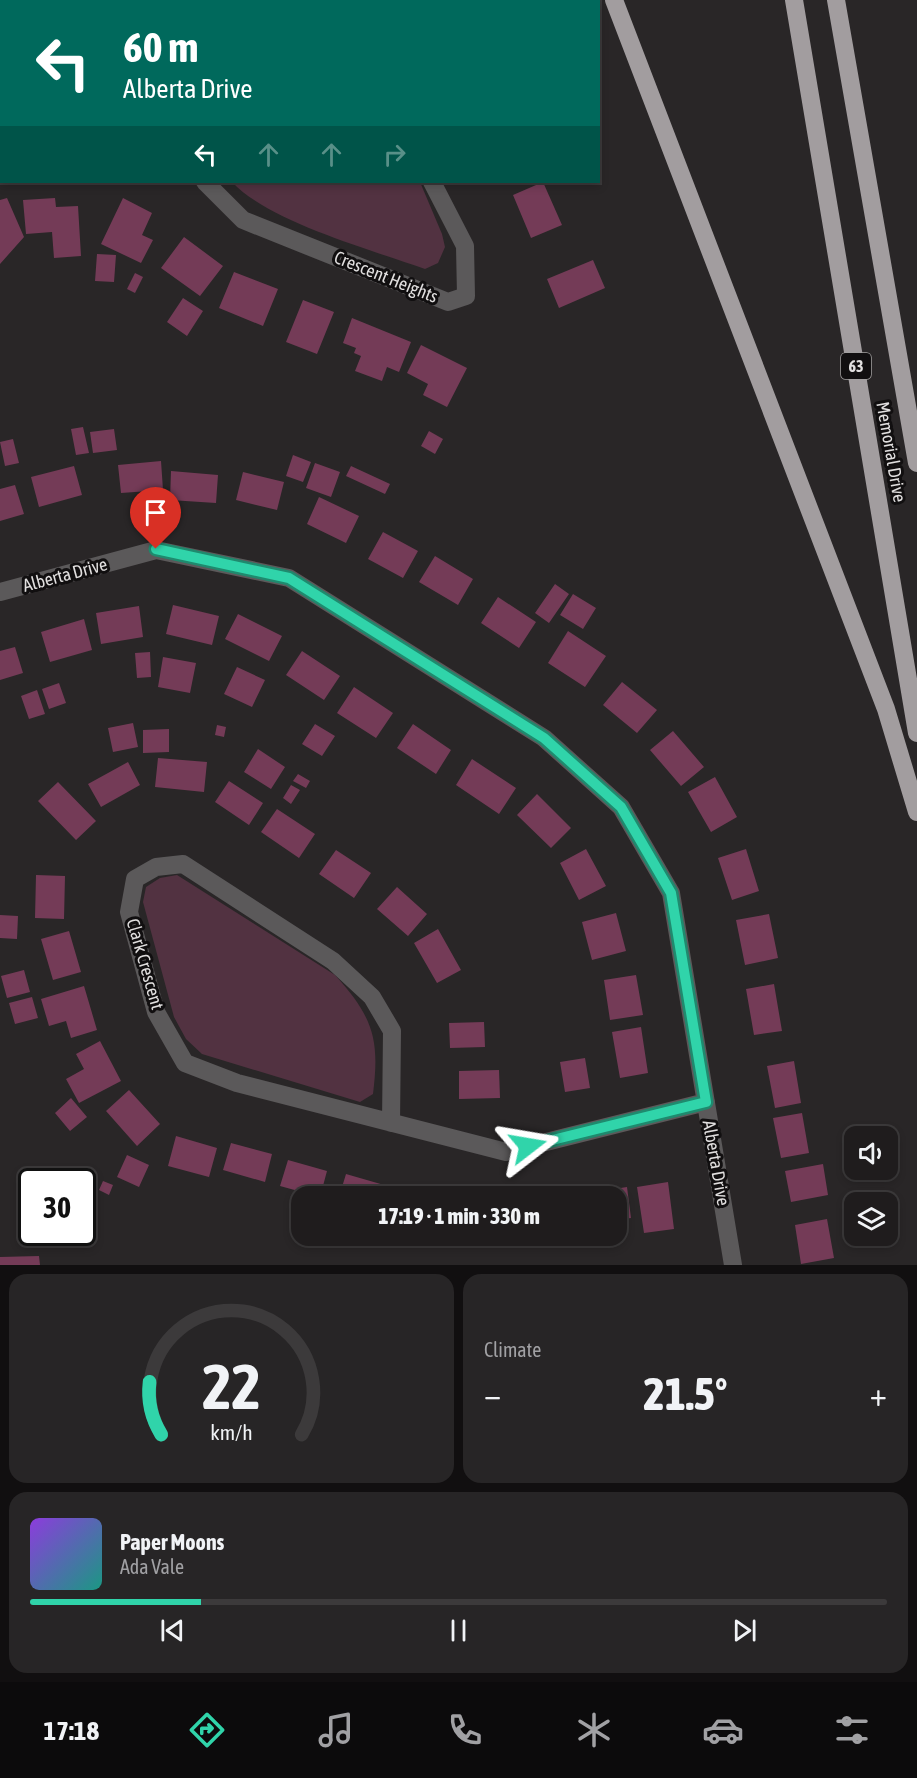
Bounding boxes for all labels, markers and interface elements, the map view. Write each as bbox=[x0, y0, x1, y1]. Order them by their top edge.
text: 60 m bbox=[123, 23, 198, 71]
icon: left bbox=[24, 24, 102, 102]
text: Alberta Drive bbox=[123, 73, 253, 104]
icon: left bbox=[189, 138, 222, 171]
icon: ahead bbox=[252, 138, 285, 171]
icon: ahead bbox=[315, 138, 348, 171]
icon: right bbox=[378, 138, 411, 171]
street label: Crescent Heights bbox=[331, 246, 441, 307]
road number: 63 bbox=[841, 353, 871, 379]
street label: Memorial Drive bbox=[872, 400, 911, 504]
pin bbox=[130, 487, 181, 549]
icon: arrive bbox=[139, 496, 172, 529]
street label: Alberta Drive bbox=[20, 553, 109, 596]
street label: Clark Crescent bbox=[122, 916, 168, 1012]
position arrow bbox=[496, 1114, 560, 1178]
street label: Alberta Drive bbox=[699, 1119, 734, 1207]
map controls bbox=[844, 1126, 898, 1246]
button: sound bbox=[844, 1126, 898, 1180]
speed limit sign: 30 bbox=[18, 1168, 96, 1246]
button: layers bbox=[844, 1192, 898, 1246]
text: 17:19 · 1 min · 330 m bbox=[378, 1203, 540, 1229]
text: Climate bbox=[484, 1338, 541, 1361]
text: 22 bbox=[202, 1351, 261, 1422]
text: 21.5° bbox=[644, 1368, 727, 1420]
text: − bbox=[484, 1375, 501, 1413]
text: + bbox=[870, 1375, 887, 1413]
text: km/h bbox=[210, 1421, 253, 1446]
text: Paper Moons bbox=[120, 1529, 224, 1555]
text: Ada Vale bbox=[120, 1555, 184, 1578]
icon: previous bbox=[156, 1614, 189, 1647]
icon: pause bbox=[442, 1614, 475, 1647]
icon: next bbox=[728, 1614, 761, 1647]
icon: directions bbox=[186, 1709, 228, 1751]
icon: music bbox=[315, 1709, 357, 1751]
icon: phone bbox=[444, 1709, 486, 1751]
icon: climate bbox=[573, 1709, 615, 1751]
icon: car bbox=[702, 1709, 744, 1751]
icon: filters bbox=[831, 1709, 873, 1751]
text: 17:18 bbox=[44, 1715, 99, 1746]

